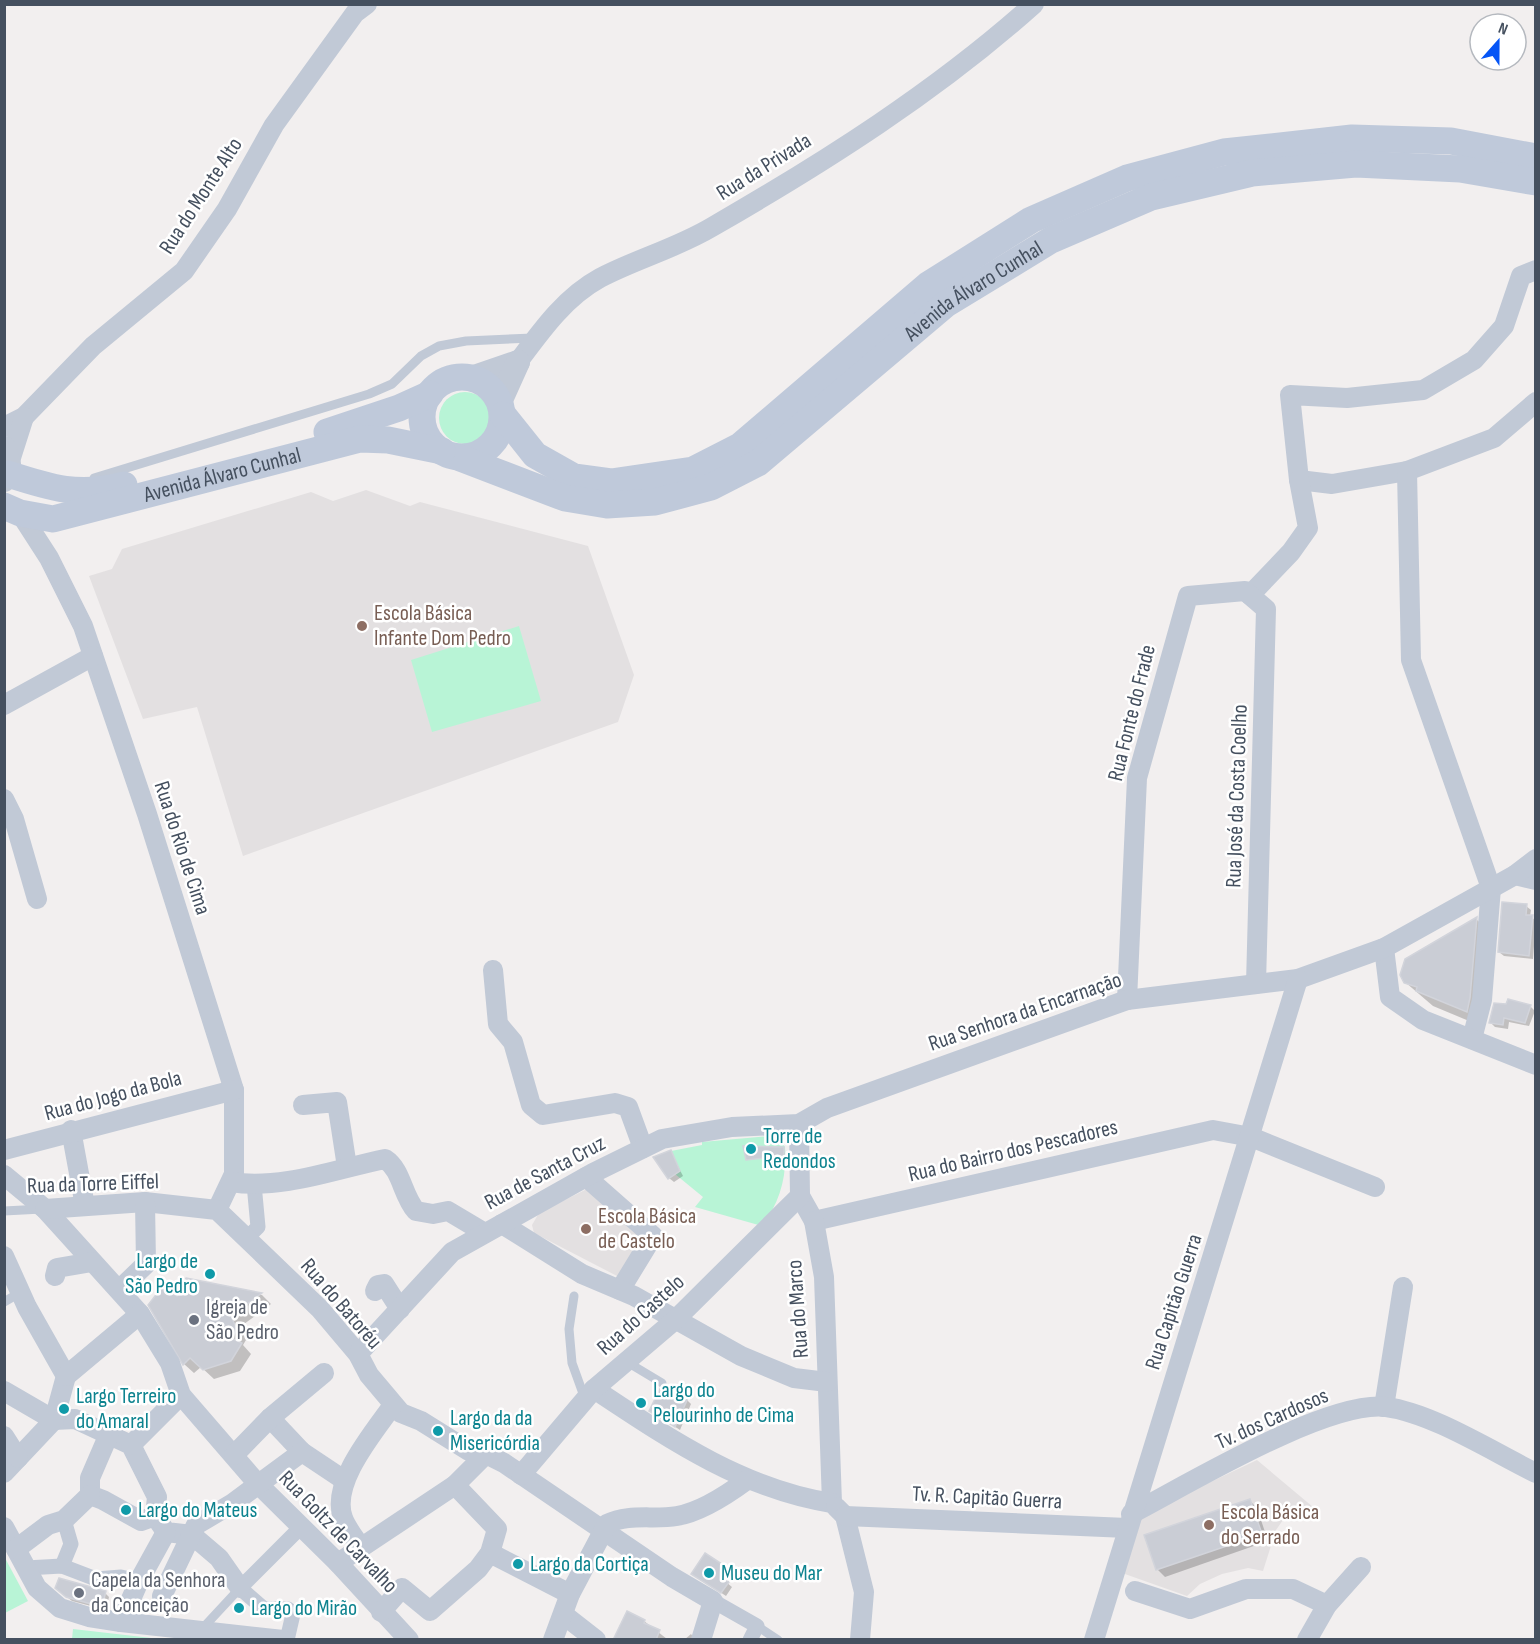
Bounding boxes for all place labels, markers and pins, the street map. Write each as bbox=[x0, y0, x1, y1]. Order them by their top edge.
place label: Escola Básica Infante Dom Pedro bbox=[374, 600, 511, 652]
marker: Escola Básica Infante Dom Pedro bbox=[355, 619, 369, 633]
place label: Torre de Redondos bbox=[763, 1123, 836, 1175]
marker: Torre de Redondos bbox=[744, 1142, 758, 1156]
place label: Escola Básica de Castelo bbox=[598, 1203, 696, 1255]
marker: Escola Básica de Castelo bbox=[579, 1222, 593, 1236]
place label: Largo de São Pedro bbox=[125, 1248, 198, 1300]
marker: Largo de São Pedro bbox=[203, 1267, 217, 1281]
place label: Igreja de São Pedro bbox=[206, 1294, 279, 1346]
marker: Igreja de São Pedro bbox=[187, 1313, 201, 1327]
place label: Largo do Pelourinho de Cima bbox=[653, 1377, 794, 1429]
place label: Largo Terreiro do Amaral bbox=[76, 1383, 176, 1435]
marker: Largo do Pelourinho de Cima bbox=[634, 1396, 648, 1410]
marker: Largo Terreiro do Amaral bbox=[57, 1402, 71, 1416]
place label: Largo da da Misericórdia bbox=[450, 1405, 540, 1457]
marker: Largo da da Misericórdia bbox=[431, 1424, 445, 1438]
place label: Largo do Mateus bbox=[138, 1497, 258, 1524]
place label: Escola Básica do Serrado bbox=[1221, 1499, 1319, 1551]
marker: Largo do Mateus bbox=[119, 1503, 133, 1517]
marker: Escola Básica do Serrado bbox=[1202, 1518, 1216, 1532]
place label: Largo da Cortiça bbox=[530, 1551, 649, 1578]
marker: Largo da Cortiça bbox=[511, 1557, 525, 1571]
place label: Museu do Mar bbox=[721, 1560, 822, 1587]
marker: Museu do Mar bbox=[702, 1566, 716, 1580]
place label: Capela da Senhora da Conceição bbox=[91, 1567, 226, 1619]
marker: Capela da Senhora da Conceição bbox=[72, 1586, 86, 1600]
place label: Largo do Mirão bbox=[251, 1595, 357, 1622]
marker: Largo do Mirão bbox=[232, 1601, 246, 1615]

